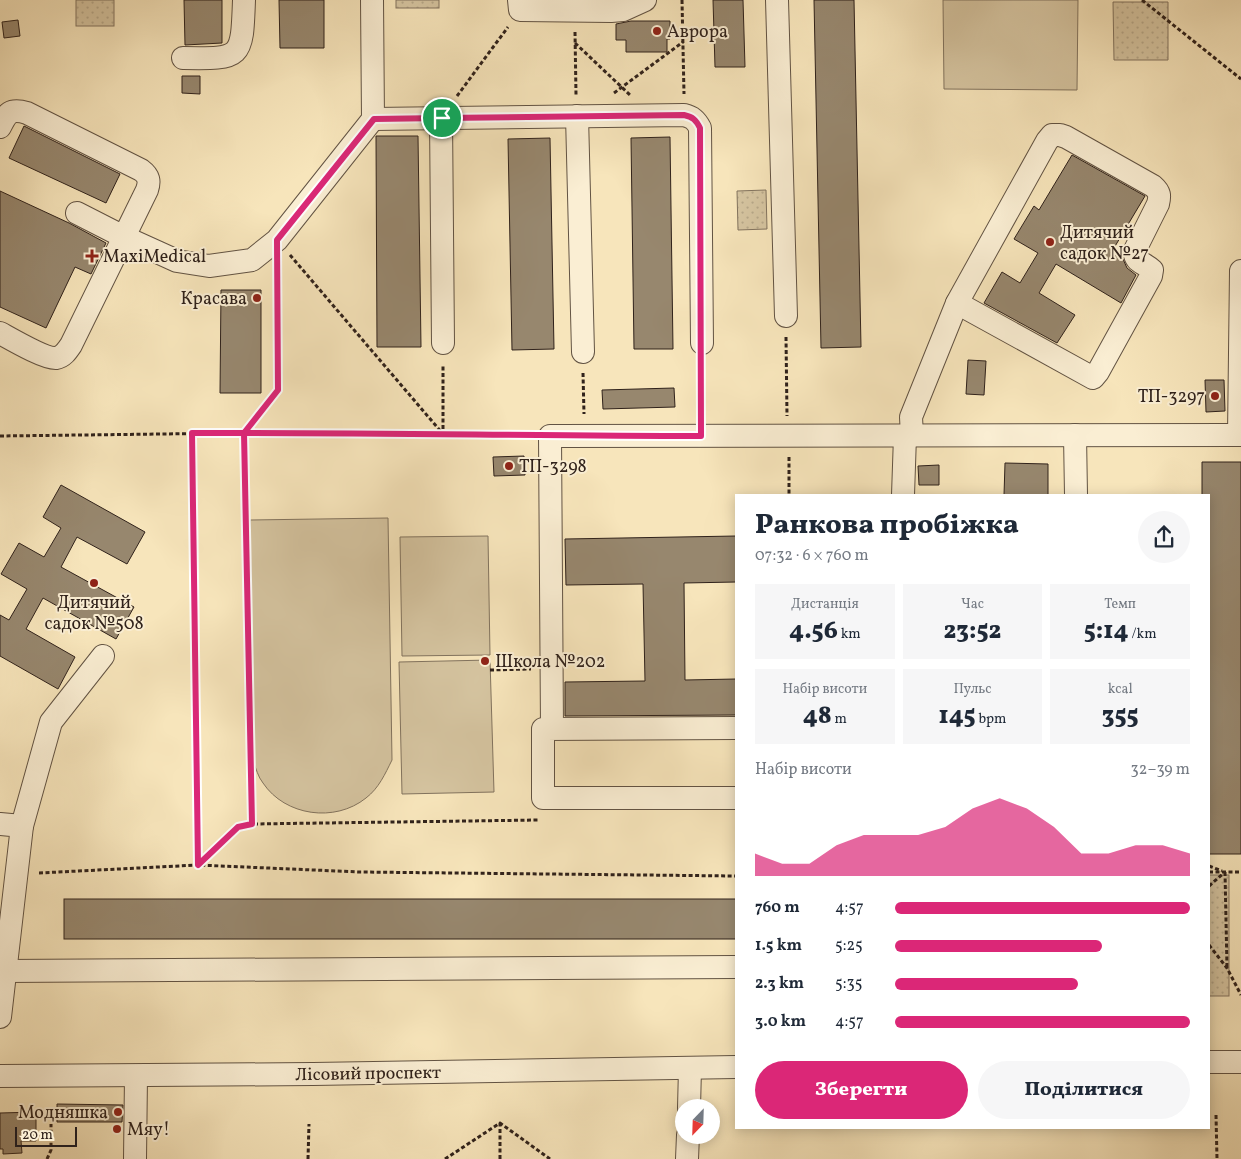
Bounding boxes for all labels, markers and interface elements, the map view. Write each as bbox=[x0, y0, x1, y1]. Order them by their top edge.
place label: Аврора bbox=[667, 20, 728, 45]
marker: Аврора bbox=[651, 25, 663, 37]
pin bbox=[421, 97, 463, 139]
icon: arrive bbox=[428, 104, 456, 132]
place label: Дитячий садок №27 bbox=[1060, 221, 1149, 267]
marker: Дитячий садок №27 bbox=[1044, 236, 1056, 248]
place label: MaxiMedical bbox=[103, 245, 206, 270]
marker: MaxiMedical bbox=[85, 249, 99, 263]
place label: Красава bbox=[180, 287, 247, 312]
marker: Красава bbox=[251, 292, 263, 304]
place label: ТП-3297 bbox=[1138, 385, 1205, 410]
marker: ТП-3297 bbox=[1209, 390, 1221, 402]
place label: ТП-3298 bbox=[519, 455, 587, 480]
marker: ТП-3298 bbox=[503, 460, 515, 472]
text: Ранкова пробіжка bbox=[755, 506, 1019, 545]
button: share bbox=[1138, 511, 1190, 563]
text: 07:32 · 6 × 760 m bbox=[755, 545, 869, 567]
marker: Дитячий садок №508 bbox=[88, 577, 100, 589]
place label: Дитячий садок №508 bbox=[44, 591, 144, 637]
text: Дистанція bbox=[791, 595, 859, 614]
text: Час bbox=[961, 595, 984, 614]
text: Темп bbox=[1104, 595, 1136, 614]
text: 4.56 bbox=[789, 614, 838, 649]
text: 23:52 bbox=[944, 614, 1001, 649]
text: 5:14 bbox=[1084, 614, 1129, 649]
text: km bbox=[838, 625, 861, 644]
text: /km bbox=[1129, 625, 1157, 644]
place label: Школа №202 bbox=[495, 650, 605, 675]
marker: Школа №202 bbox=[479, 655, 491, 667]
text: Набір висоти bbox=[782, 680, 867, 699]
text: Пульс bbox=[954, 680, 991, 699]
text: kcal bbox=[1108, 680, 1133, 699]
text: 48 bbox=[803, 699, 832, 734]
text: 145 bbox=[938, 699, 976, 734]
text: 355 bbox=[1102, 699, 1139, 734]
text: m bbox=[832, 710, 847, 729]
text: bpm bbox=[976, 710, 1007, 729]
text: Набір висоти bbox=[755, 759, 852, 781]
text: 32–39 m bbox=[1131, 759, 1190, 781]
text: 760 m bbox=[755, 897, 800, 919]
text: 4:57 bbox=[835, 897, 864, 919]
text: 1.5 km bbox=[755, 935, 802, 957]
text: 5:25 bbox=[835, 935, 863, 957]
text: 2.3 km bbox=[755, 973, 804, 995]
text: 5:35 bbox=[835, 973, 862, 995]
text: 3.0 km bbox=[755, 1011, 806, 1033]
text: 4:57 bbox=[835, 1011, 864, 1033]
street label: Лісовий проспект bbox=[295, 1061, 441, 1088]
button: Зберегти bbox=[755, 1061, 968, 1119]
button: Поділитися bbox=[978, 1061, 1190, 1119]
north arrow bbox=[675, 1099, 720, 1144]
map controls bbox=[675, 1099, 720, 1144]
place label: Модняшка bbox=[18, 1101, 108, 1126]
marker: Модняшка bbox=[112, 1106, 124, 1118]
place label: Мяу! bbox=[127, 1118, 170, 1143]
marker: Мяу! bbox=[111, 1123, 123, 1135]
scale bar bbox=[15, 1124, 78, 1147]
text: 20 m bbox=[22, 1126, 53, 1145]

